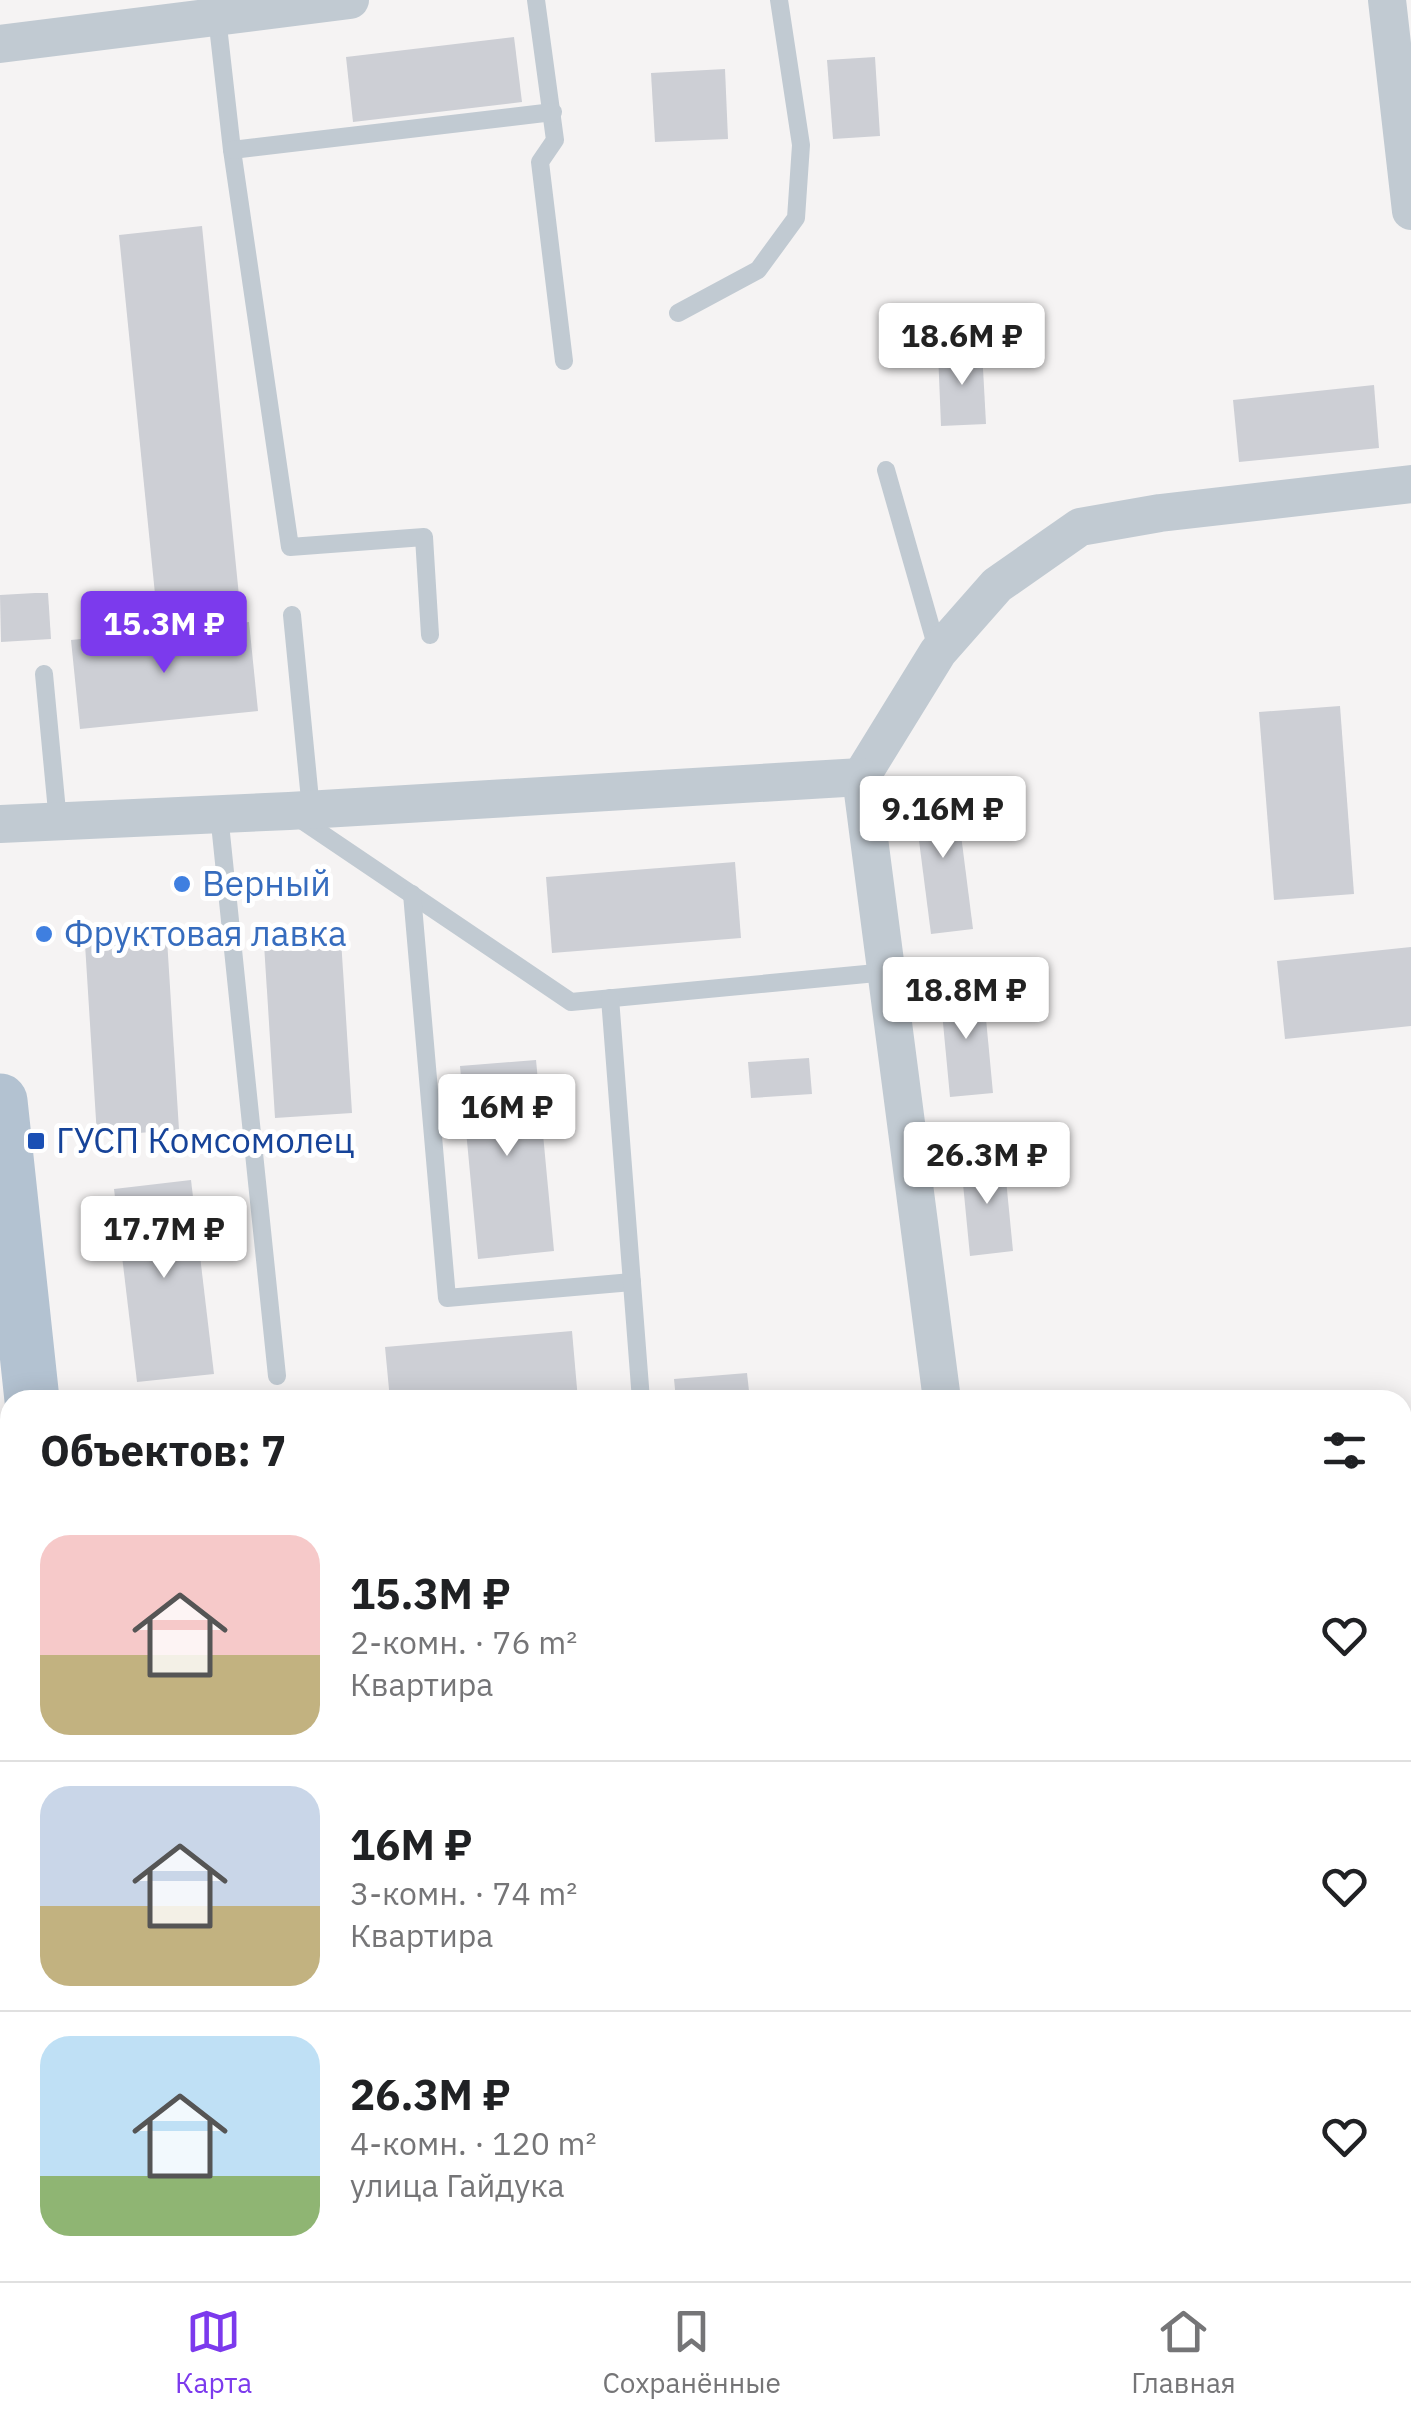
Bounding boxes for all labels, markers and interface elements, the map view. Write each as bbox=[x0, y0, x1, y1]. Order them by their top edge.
pin: 18.6M ₽ bbox=[870, 303, 1054, 388]
text: 18.6M ₽ bbox=[901, 314, 1023, 356]
pin: 15.3M ₽ bbox=[72, 591, 256, 676]
text: 15.3M ₽ bbox=[103, 602, 225, 644]
pin: 9.16M ₽ bbox=[851, 776, 1035, 861]
text: 9.16M ₽ bbox=[882, 787, 1004, 829]
place label: Верный bbox=[202, 860, 331, 906]
marker: Верный bbox=[171, 873, 193, 895]
place label: Фруктовая лавка bbox=[64, 910, 347, 956]
marker: Фруктовая лавка bbox=[33, 923, 55, 945]
pin: 18.8M ₽ bbox=[874, 957, 1058, 1042]
text: 18.8M ₽ bbox=[905, 968, 1027, 1010]
pin: 16M ₽ bbox=[437, 1074, 577, 1159]
text: 16M ₽ bbox=[460, 1085, 554, 1127]
place label: ГУСП Комсомолец bbox=[56, 1117, 355, 1163]
pin: 26.3M ₽ bbox=[895, 1122, 1079, 1207]
marker: ГУСП Комсомолец bbox=[25, 1130, 47, 1152]
text: 26.3M ₽ bbox=[926, 1133, 1048, 1175]
pin: 17.7M ₽ bbox=[72, 1196, 256, 1281]
text: 17.7M ₽ bbox=[103, 1207, 225, 1249]
text: Объектов: 7 bbox=[40, 1423, 286, 1478]
icon: filters bbox=[1317, 1423, 1372, 1478]
text: 15.3M ₽ bbox=[350, 1566, 511, 1621]
icon: home bbox=[120, 1575, 240, 1695]
icon: heart bbox=[1317, 1608, 1372, 1663]
text: 2-комн. · 76 m² bbox=[350, 1621, 577, 1663]
text: Квартира bbox=[350, 1663, 493, 1705]
text: 16M ₽ bbox=[350, 1817, 472, 1872]
icon: home bbox=[120, 1826, 240, 1946]
icon: heart bbox=[1317, 1859, 1372, 1914]
text: 3-комн. · 74 m² bbox=[350, 1872, 577, 1914]
text: Квартира bbox=[350, 1914, 493, 1956]
text: 26.3M ₽ bbox=[350, 2067, 511, 2122]
icon: home bbox=[120, 2076, 240, 2196]
icon: heart bbox=[1317, 2109, 1372, 2164]
text: 4-комн. · 120 m² bbox=[350, 2122, 596, 2164]
text: улица Гайдука bbox=[350, 2164, 565, 2206]
tab: Карта bbox=[175, 2304, 252, 2401]
tab: Сохранённые bbox=[602, 2304, 781, 2401]
tab: Главная bbox=[1131, 2304, 1236, 2401]

